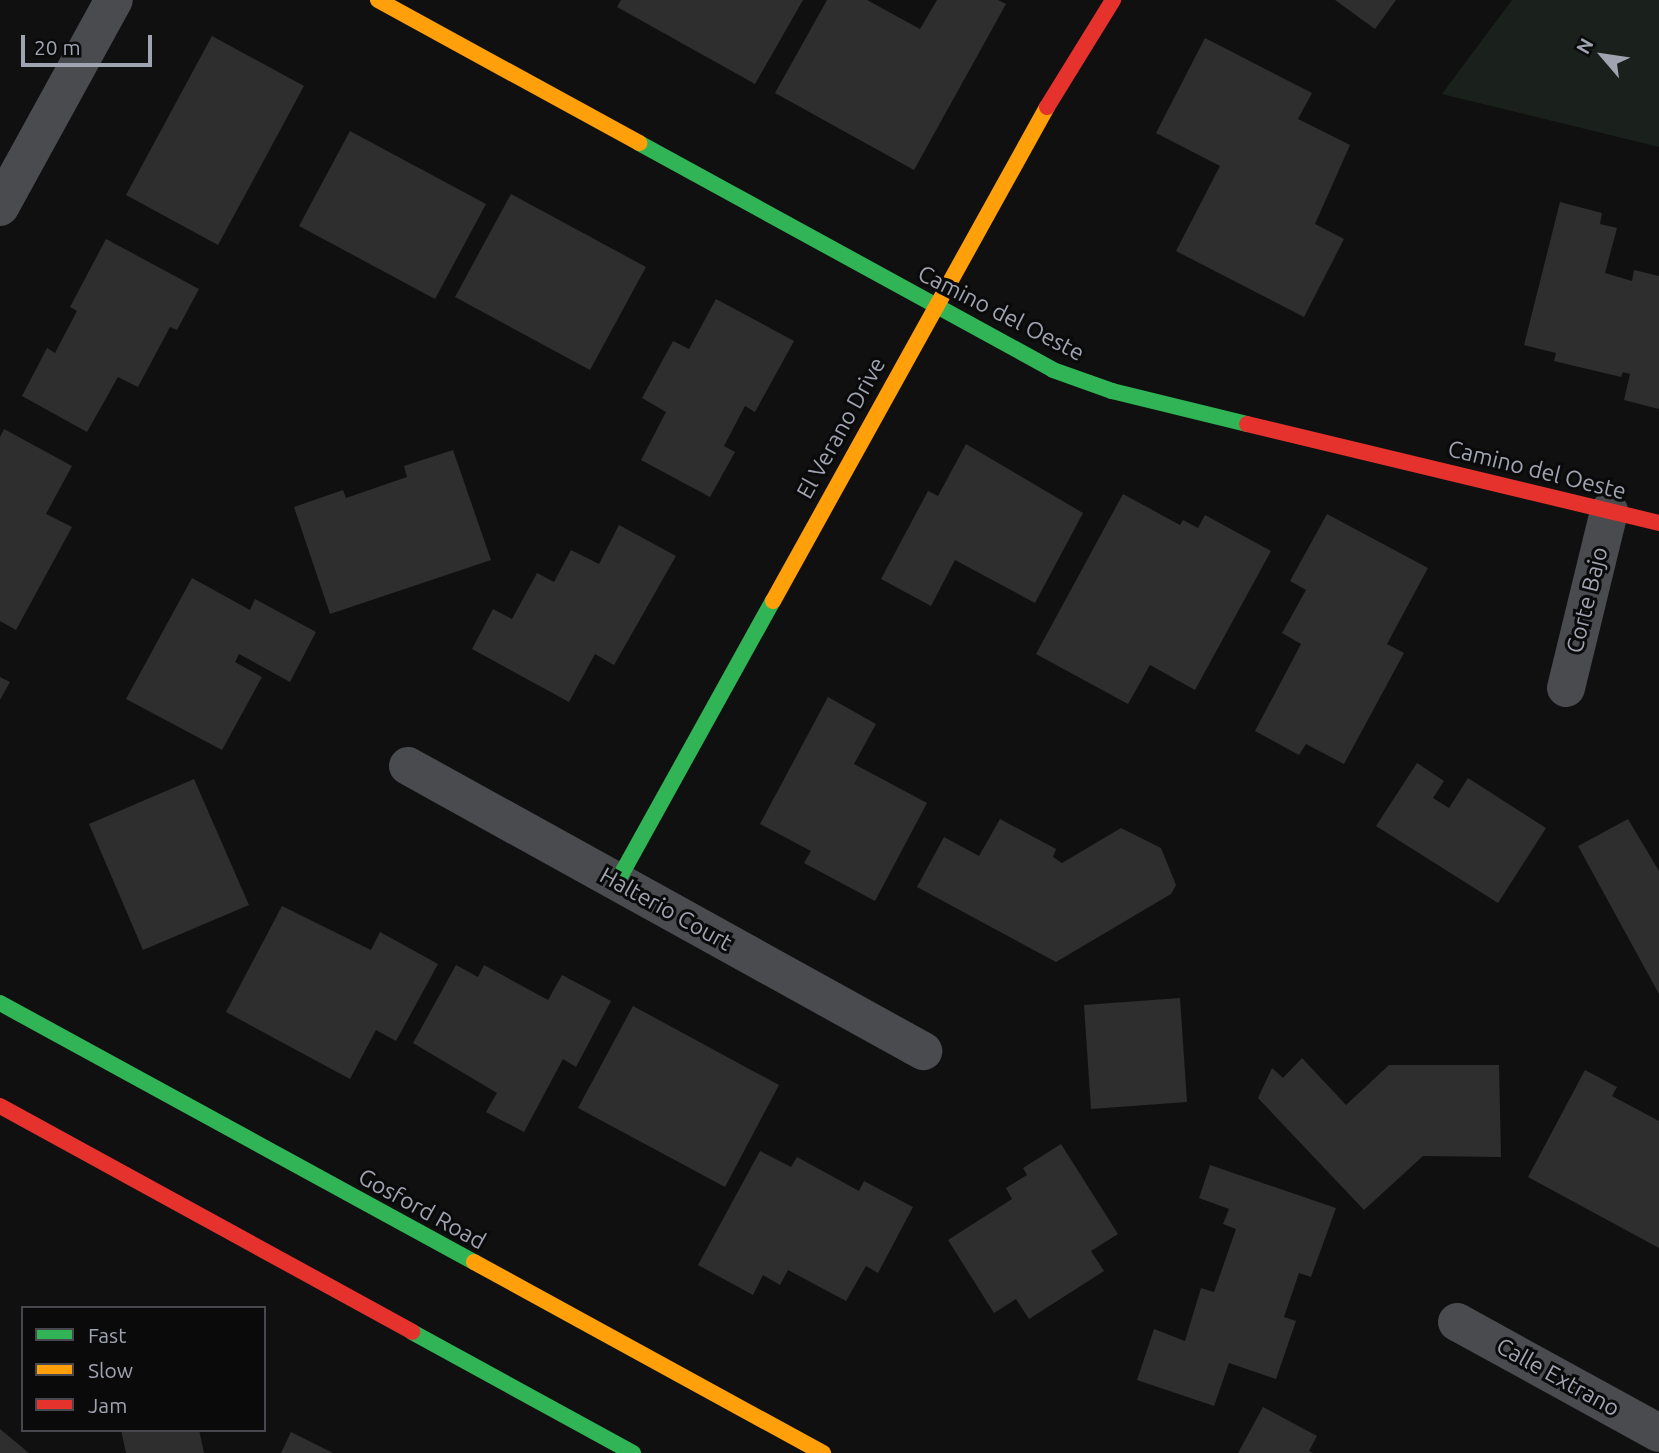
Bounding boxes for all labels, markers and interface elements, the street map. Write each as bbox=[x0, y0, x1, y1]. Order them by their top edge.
scale bar bbox=[24, 21, 156, 65]
north arrow bbox=[1568, 21, 1638, 91]
text: N bbox=[1572, 34, 1598, 57]
text: 20 m bbox=[34, 35, 81, 59]
street label: Camino del Oeste bbox=[913, 259, 1089, 367]
street label: El Verano Drive bbox=[791, 352, 891, 504]
street label: Camino del Oeste bbox=[1445, 434, 1629, 506]
street label: Corte Bajo bbox=[1560, 544, 1614, 656]
street label: Halterio Court bbox=[595, 861, 737, 957]
street label: Gosford Road bbox=[354, 1163, 490, 1255]
legend bbox=[21, 1306, 266, 1432]
text: Fast bbox=[88, 1323, 126, 1347]
street label: Calle Extrano bbox=[1491, 1332, 1625, 1422]
text: Slow bbox=[88, 1358, 133, 1382]
text: Jam bbox=[88, 1393, 127, 1417]

